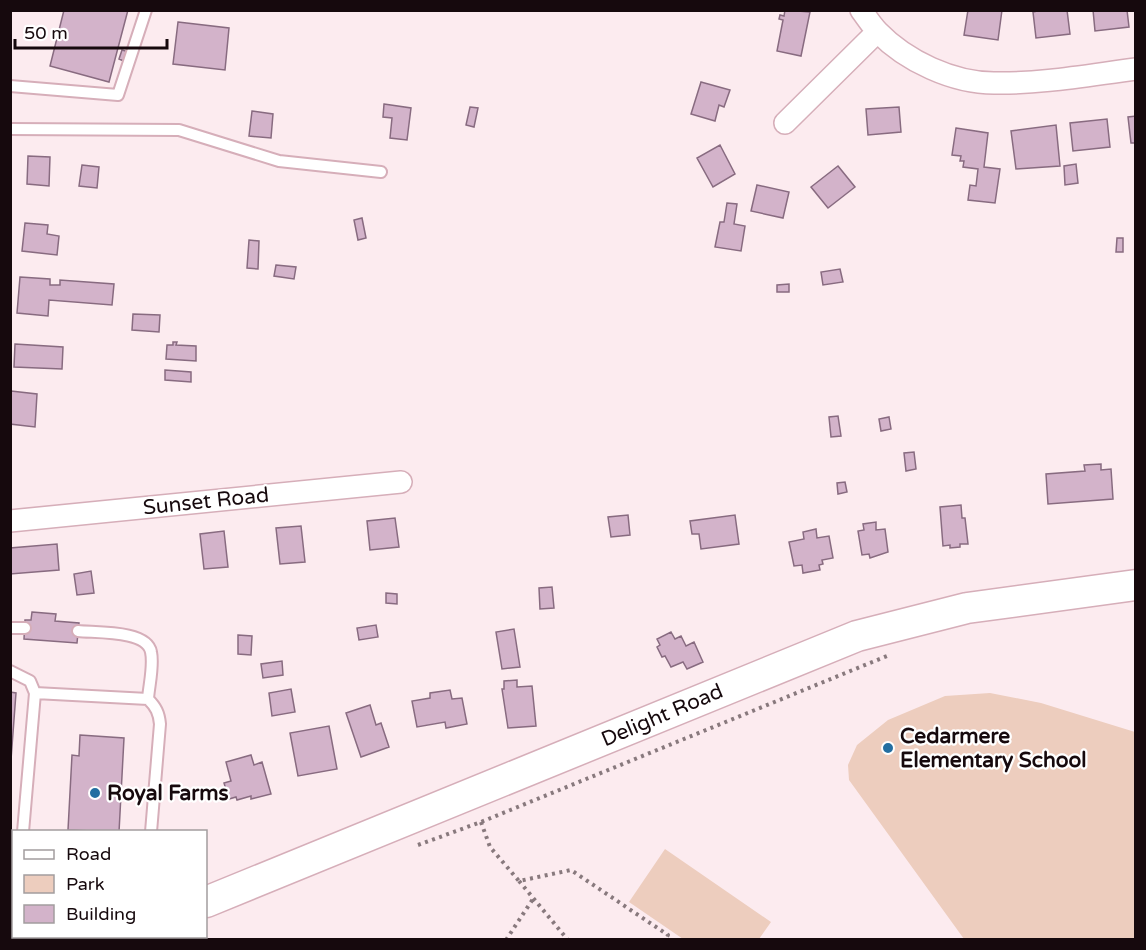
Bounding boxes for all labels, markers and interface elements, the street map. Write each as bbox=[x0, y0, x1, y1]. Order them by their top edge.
scale bar bbox=[15, 12, 166, 50]
text: 50 m bbox=[24, 22, 68, 44]
street label: Sunset Road bbox=[142, 482, 270, 521]
street label: Delight Road bbox=[598, 679, 727, 752]
place label: Cedarmere Elementary School bbox=[900, 724, 1087, 773]
marker: Cedarmere Elementary School bbox=[881, 741, 895, 755]
place label: Royal Farms bbox=[107, 781, 229, 806]
marker: Royal Farms bbox=[88, 786, 102, 800]
legend bbox=[12, 830, 207, 938]
text: Road bbox=[66, 843, 111, 865]
text: Park bbox=[66, 873, 105, 895]
text: Building bbox=[66, 903, 136, 925]

